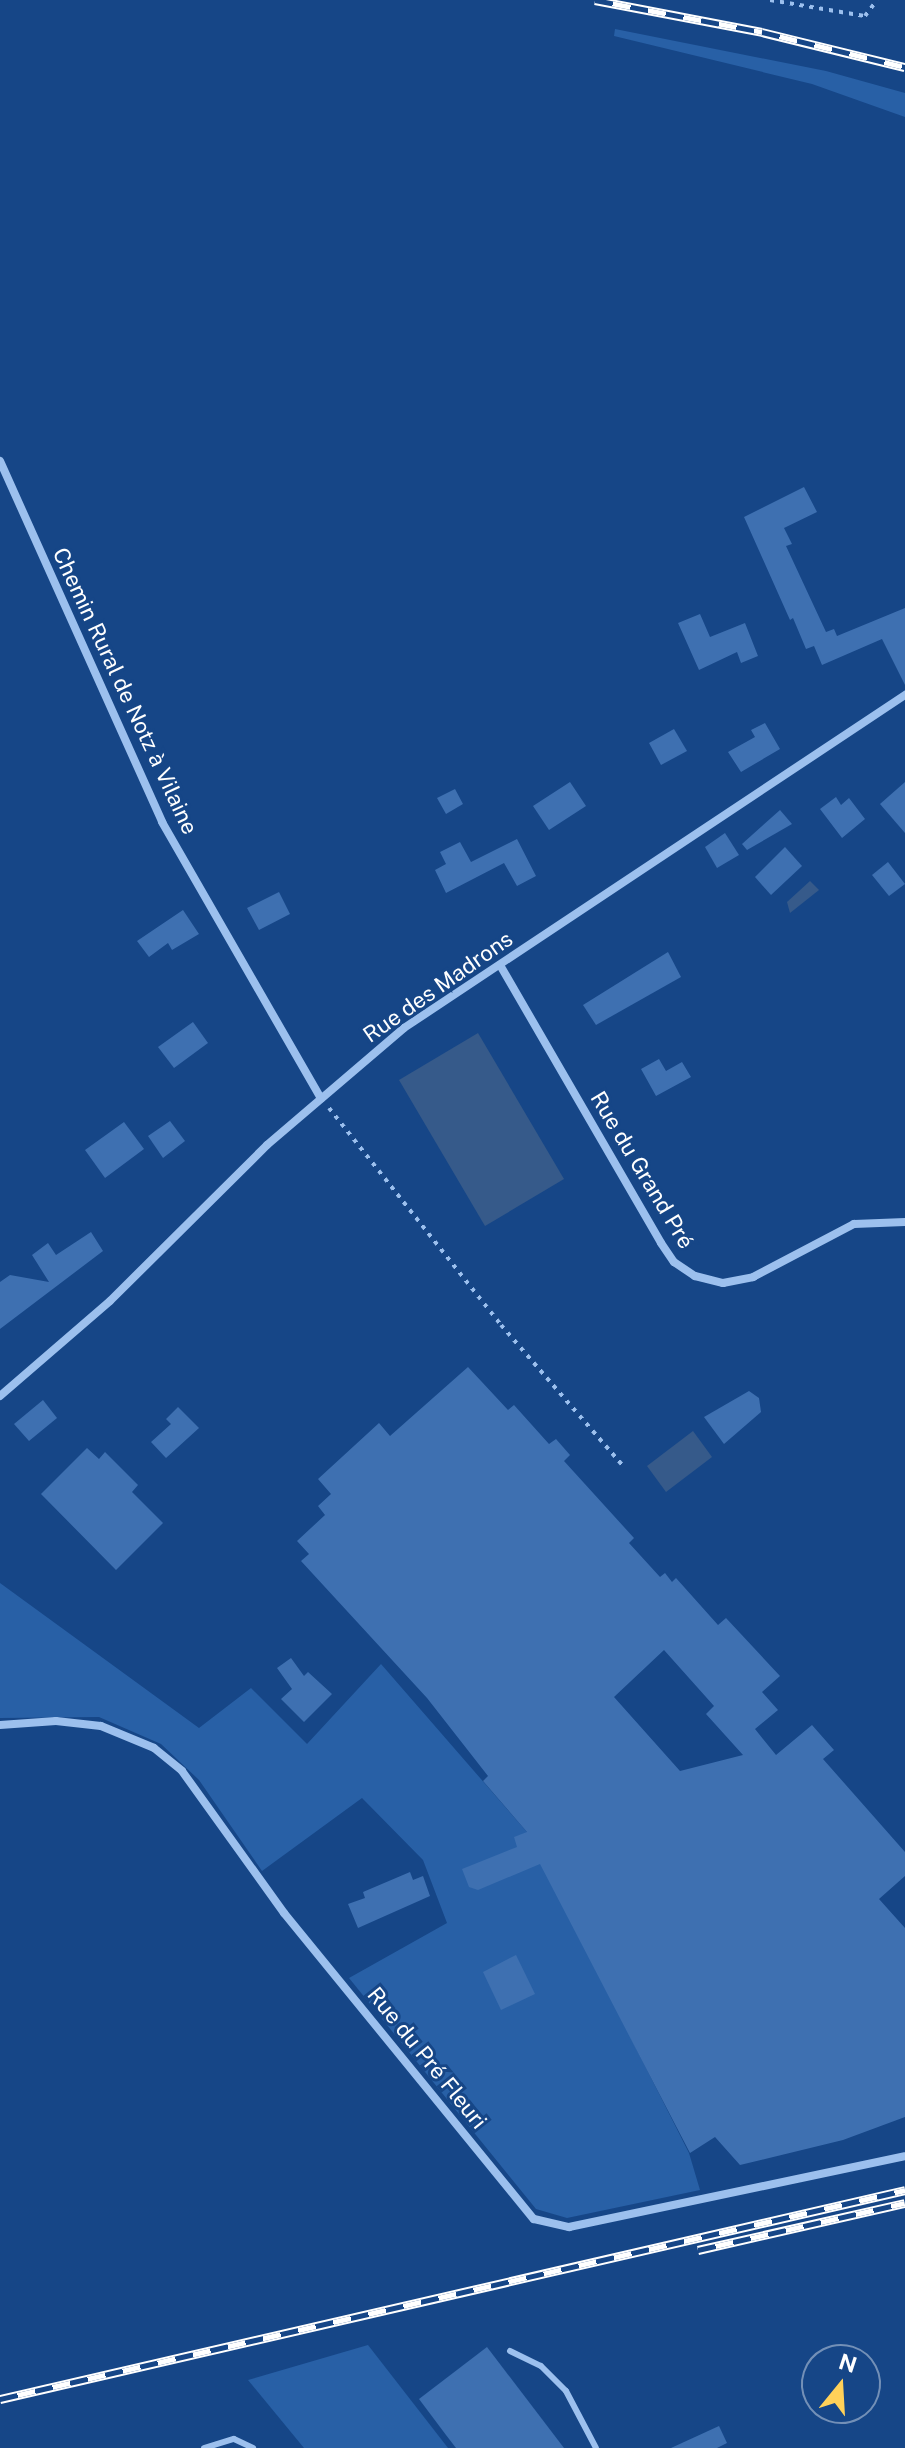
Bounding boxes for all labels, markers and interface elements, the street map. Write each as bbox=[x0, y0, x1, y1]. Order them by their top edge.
street label: Chemin Rural de Notz à Vilaine bbox=[47, 543, 203, 839]
street label: Rue des Madrons bbox=[358, 926, 518, 1048]
street label: Rue du Grand Pré bbox=[585, 1086, 699, 1254]
street label: Rue du Pré Fleuri bbox=[362, 1982, 492, 2134]
north arrow bbox=[801, 2344, 881, 2424]
text: N bbox=[836, 2348, 860, 2378]

